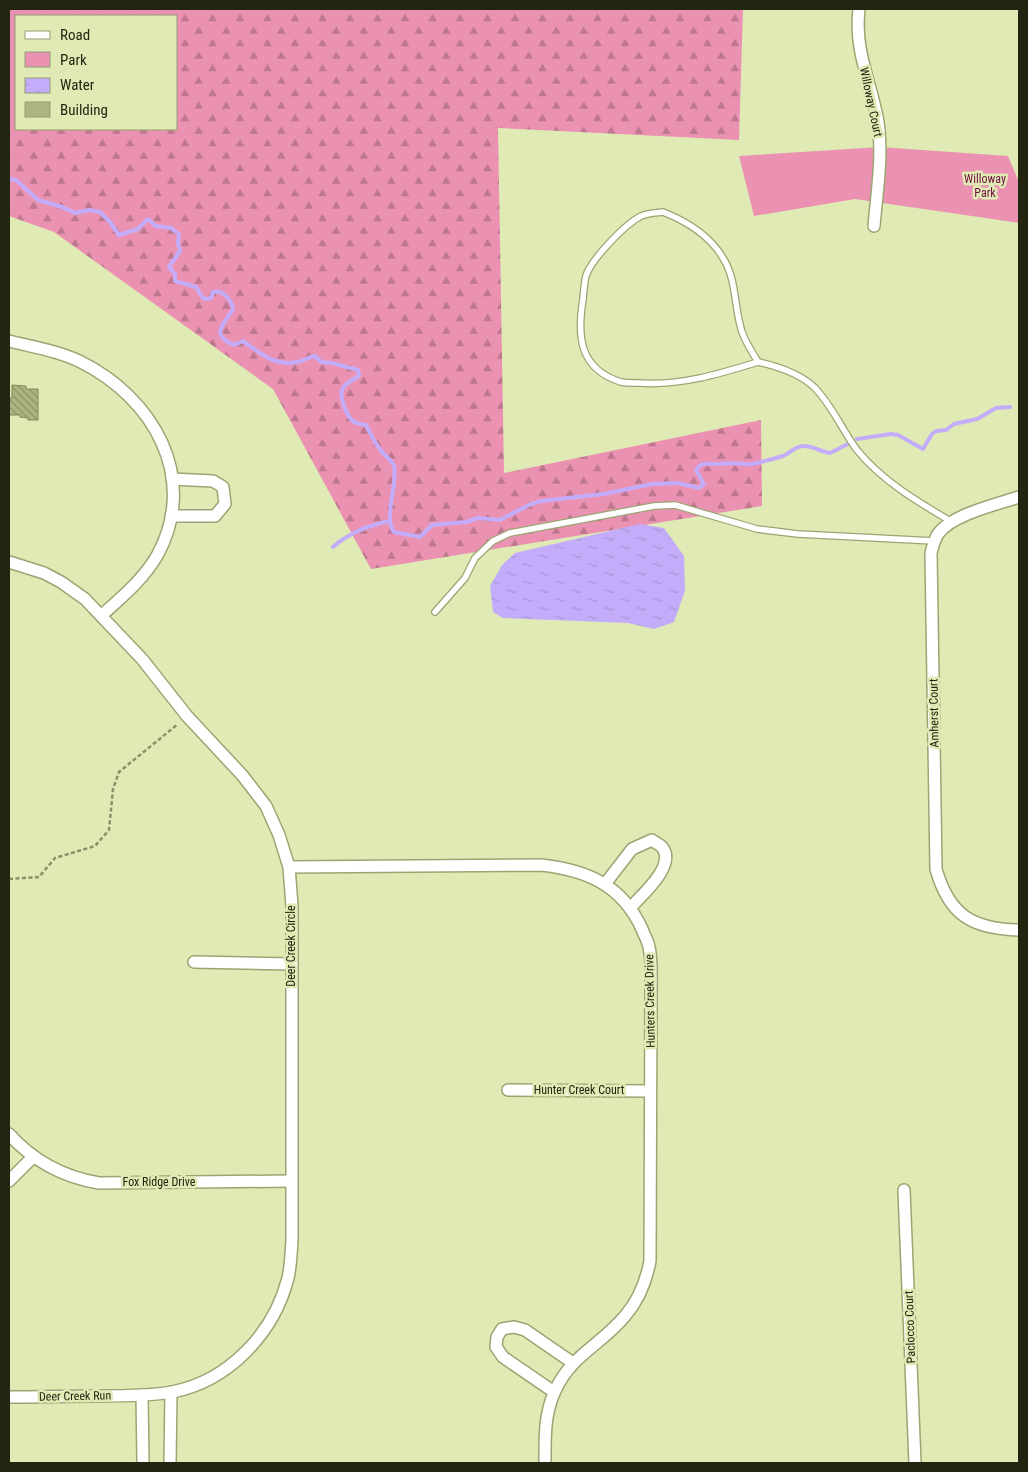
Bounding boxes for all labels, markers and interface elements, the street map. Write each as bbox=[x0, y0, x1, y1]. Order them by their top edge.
legend bbox=[15, 15, 178, 130]
text: Road bbox=[60, 26, 90, 44]
text: Park bbox=[60, 51, 87, 69]
street label: Willoway Court bbox=[857, 66, 885, 139]
text: Water bbox=[60, 76, 95, 94]
text: Building bbox=[60, 101, 108, 119]
park label: Willoway Park bbox=[964, 172, 1006, 200]
street label: Amherst Court bbox=[926, 678, 942, 748]
street label: Deer Creek Circle bbox=[284, 905, 298, 987]
street label: Hunters Creek Drive bbox=[642, 954, 658, 1048]
street label: Hunter Creek Court bbox=[534, 1083, 625, 1097]
street label: Fox Ridge Drive bbox=[123, 1175, 196, 1189]
street label: Paclocco Court bbox=[902, 1290, 918, 1364]
street label: Deer Creek Run bbox=[39, 1388, 111, 1404]

